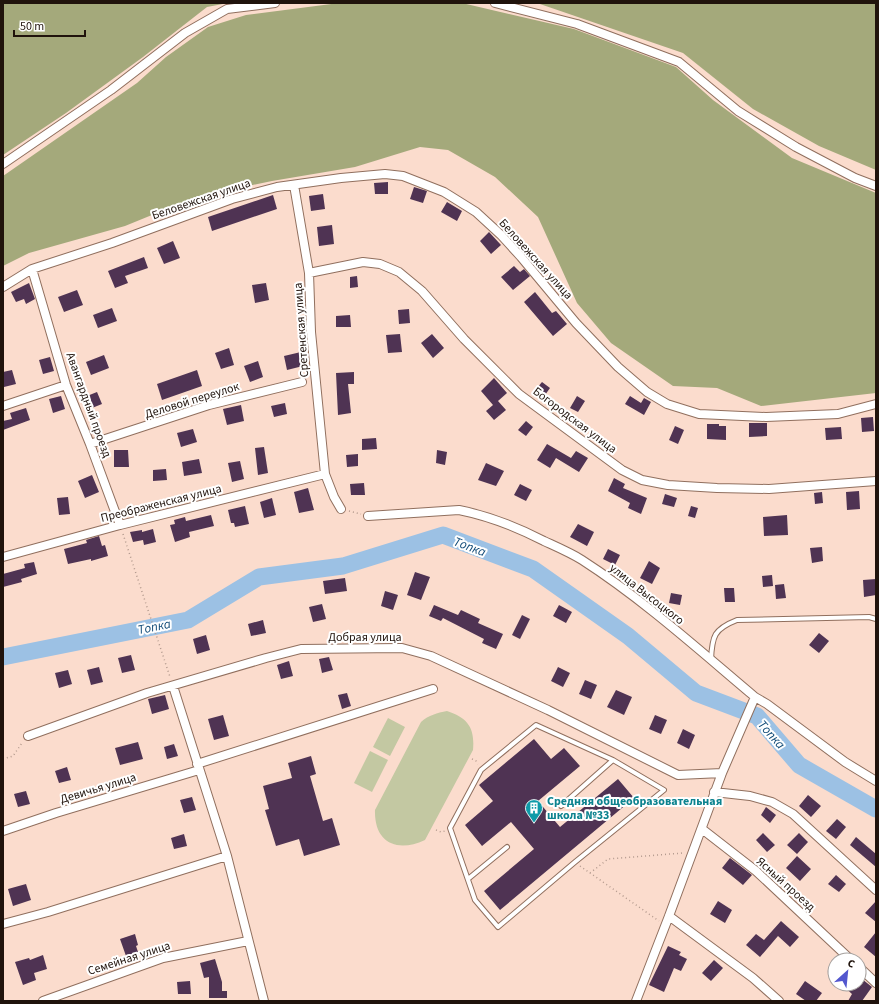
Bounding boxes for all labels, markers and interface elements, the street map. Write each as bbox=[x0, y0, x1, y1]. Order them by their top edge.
scale bar bbox=[14, 12, 85, 38]
text: 50 m bbox=[20, 18, 44, 35]
street label: Беловежская улица bbox=[150, 175, 253, 224]
street label: Беловежская улица bbox=[495, 215, 576, 303]
street label: Сретенская улица bbox=[290, 282, 313, 378]
street label: Авангардный проезд bbox=[62, 350, 116, 461]
street label: Деловой переулок bbox=[143, 378, 242, 423]
street label: Богородская улица bbox=[529, 383, 620, 458]
street label: Преображенская улица bbox=[99, 480, 223, 527]
water label: Топка bbox=[451, 533, 488, 561]
street label: улица Высоцкого bbox=[606, 560, 688, 629]
water label: Топка bbox=[136, 615, 172, 639]
street label: Добрая улица bbox=[328, 629, 402, 646]
water label: Топка bbox=[753, 716, 789, 753]
street label: Девичья улица bbox=[58, 769, 138, 808]
place label: Средняя общеобразовательная школа №33 bbox=[547, 793, 722, 824]
building icon: Средняя общеобразовательная школа №33 bbox=[524, 798, 544, 823]
street label: Ясный проезд bbox=[752, 853, 819, 916]
street label: Семейная улица bbox=[86, 937, 173, 980]
north arrow bbox=[827, 952, 867, 992]
text: С bbox=[845, 955, 858, 972]

